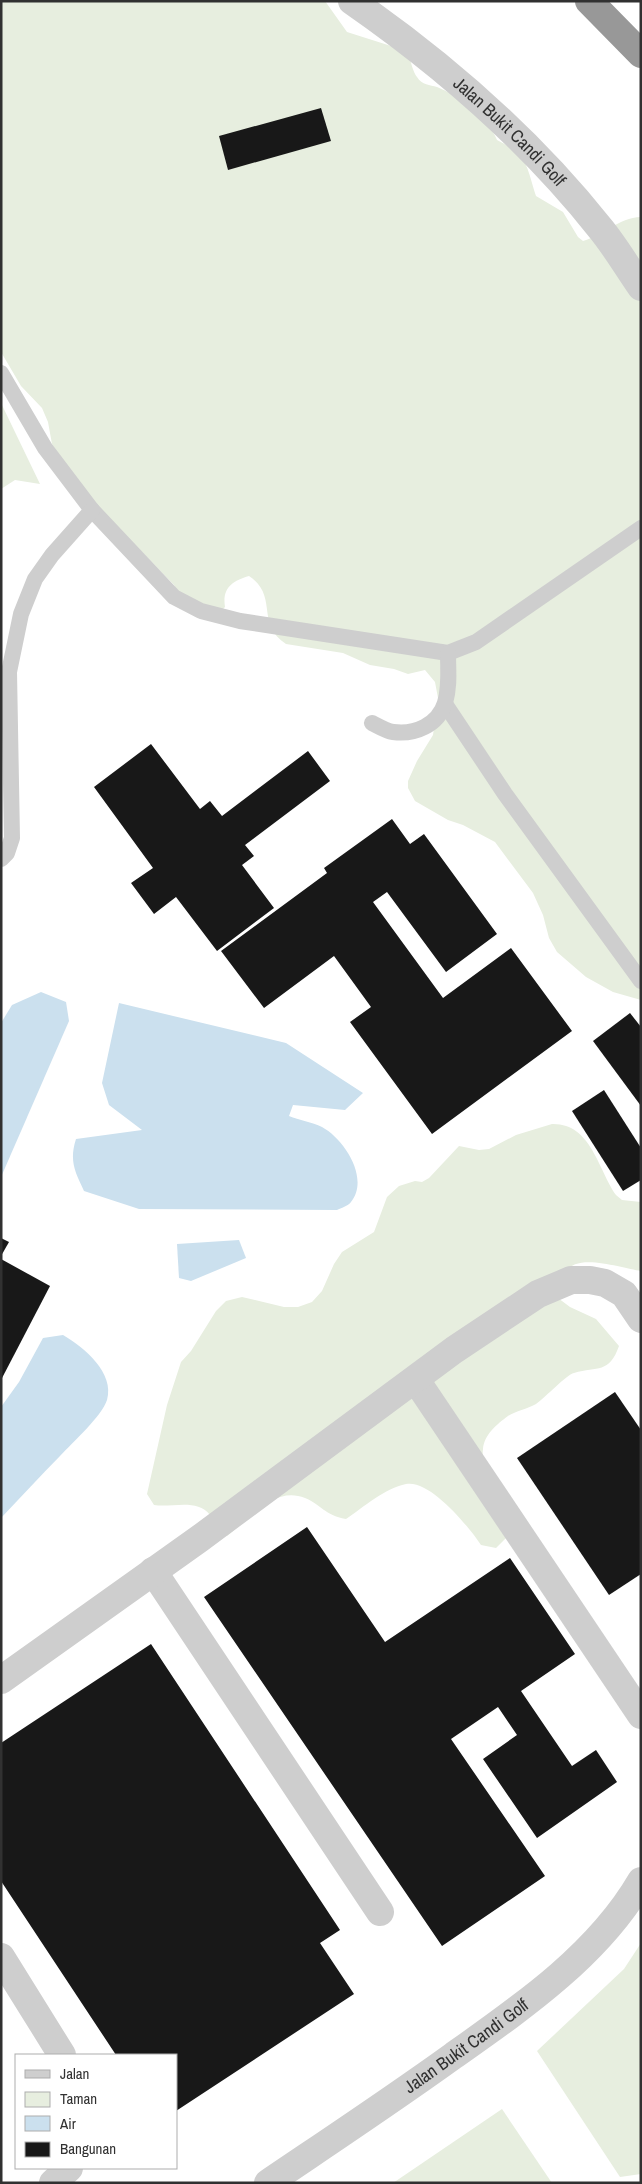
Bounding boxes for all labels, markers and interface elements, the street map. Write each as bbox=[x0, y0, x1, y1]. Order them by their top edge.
street label: Jalan Bukit Candi Golf bbox=[448, 71, 572, 192]
street label: Jalan Bukit Candi Golf bbox=[399, 1992, 534, 2099]
legend bbox=[15, 2054, 178, 2169]
text: Jalan bbox=[60, 2063, 89, 2084]
text: Taman bbox=[60, 2088, 97, 2109]
text: Air bbox=[59, 2113, 76, 2134]
text: Bangunan bbox=[60, 2138, 116, 2159]

